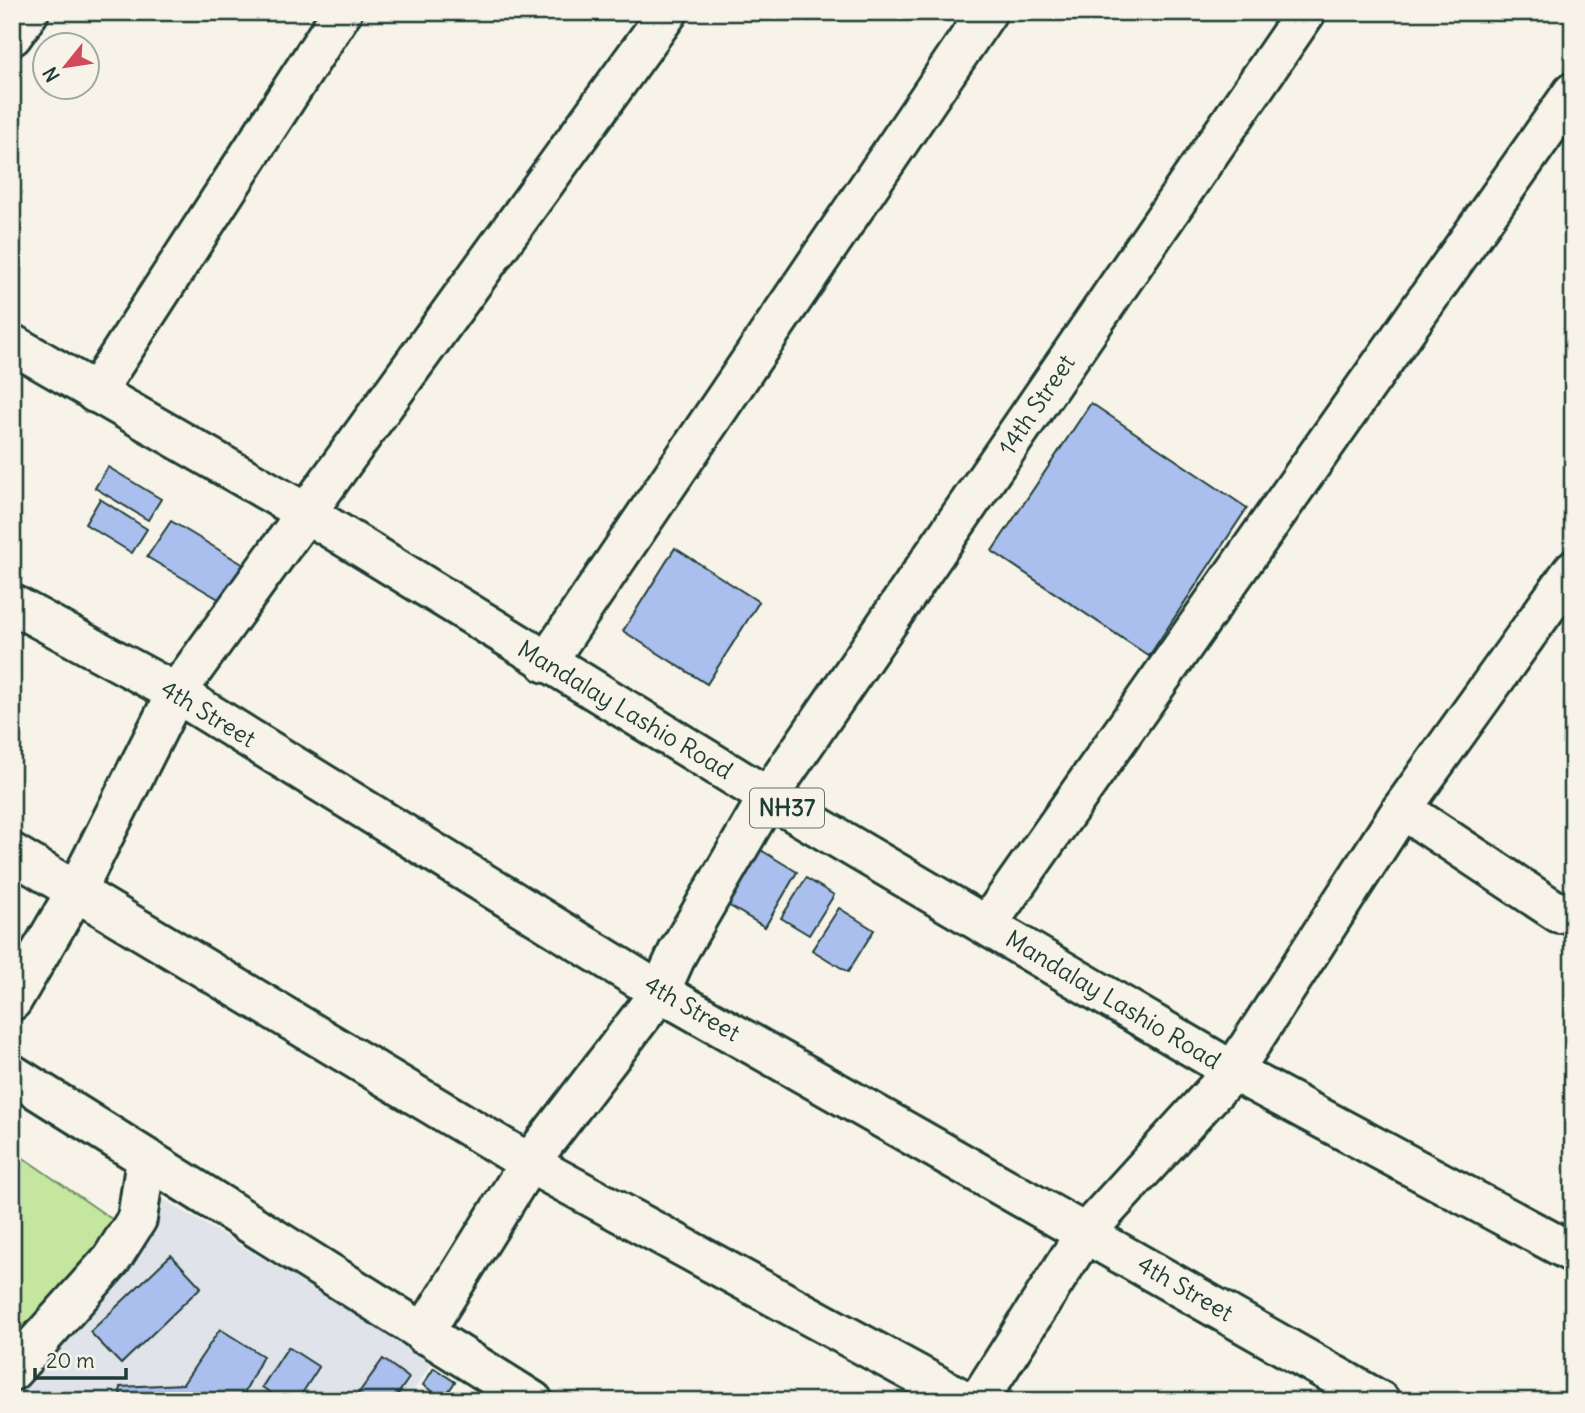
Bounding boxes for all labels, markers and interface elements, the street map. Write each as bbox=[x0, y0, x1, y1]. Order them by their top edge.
north arrow bbox=[32, 32, 102, 102]
text: N bbox=[38, 63, 65, 86]
street label: 14th Street bbox=[992, 348, 1081, 461]
street label: Mandalay Lashio Road bbox=[513, 633, 738, 785]
street label: 4th Street bbox=[156, 673, 261, 753]
road number: NH37 bbox=[750, 788, 824, 828]
street label: Mandalay Lashio Road bbox=[1001, 923, 1226, 1075]
street label: 4th Street bbox=[639, 969, 746, 1048]
street label: 4th Street bbox=[1132, 1249, 1239, 1328]
scale bar bbox=[35, 1336, 126, 1380]
text: 20 m bbox=[46, 1347, 95, 1374]

